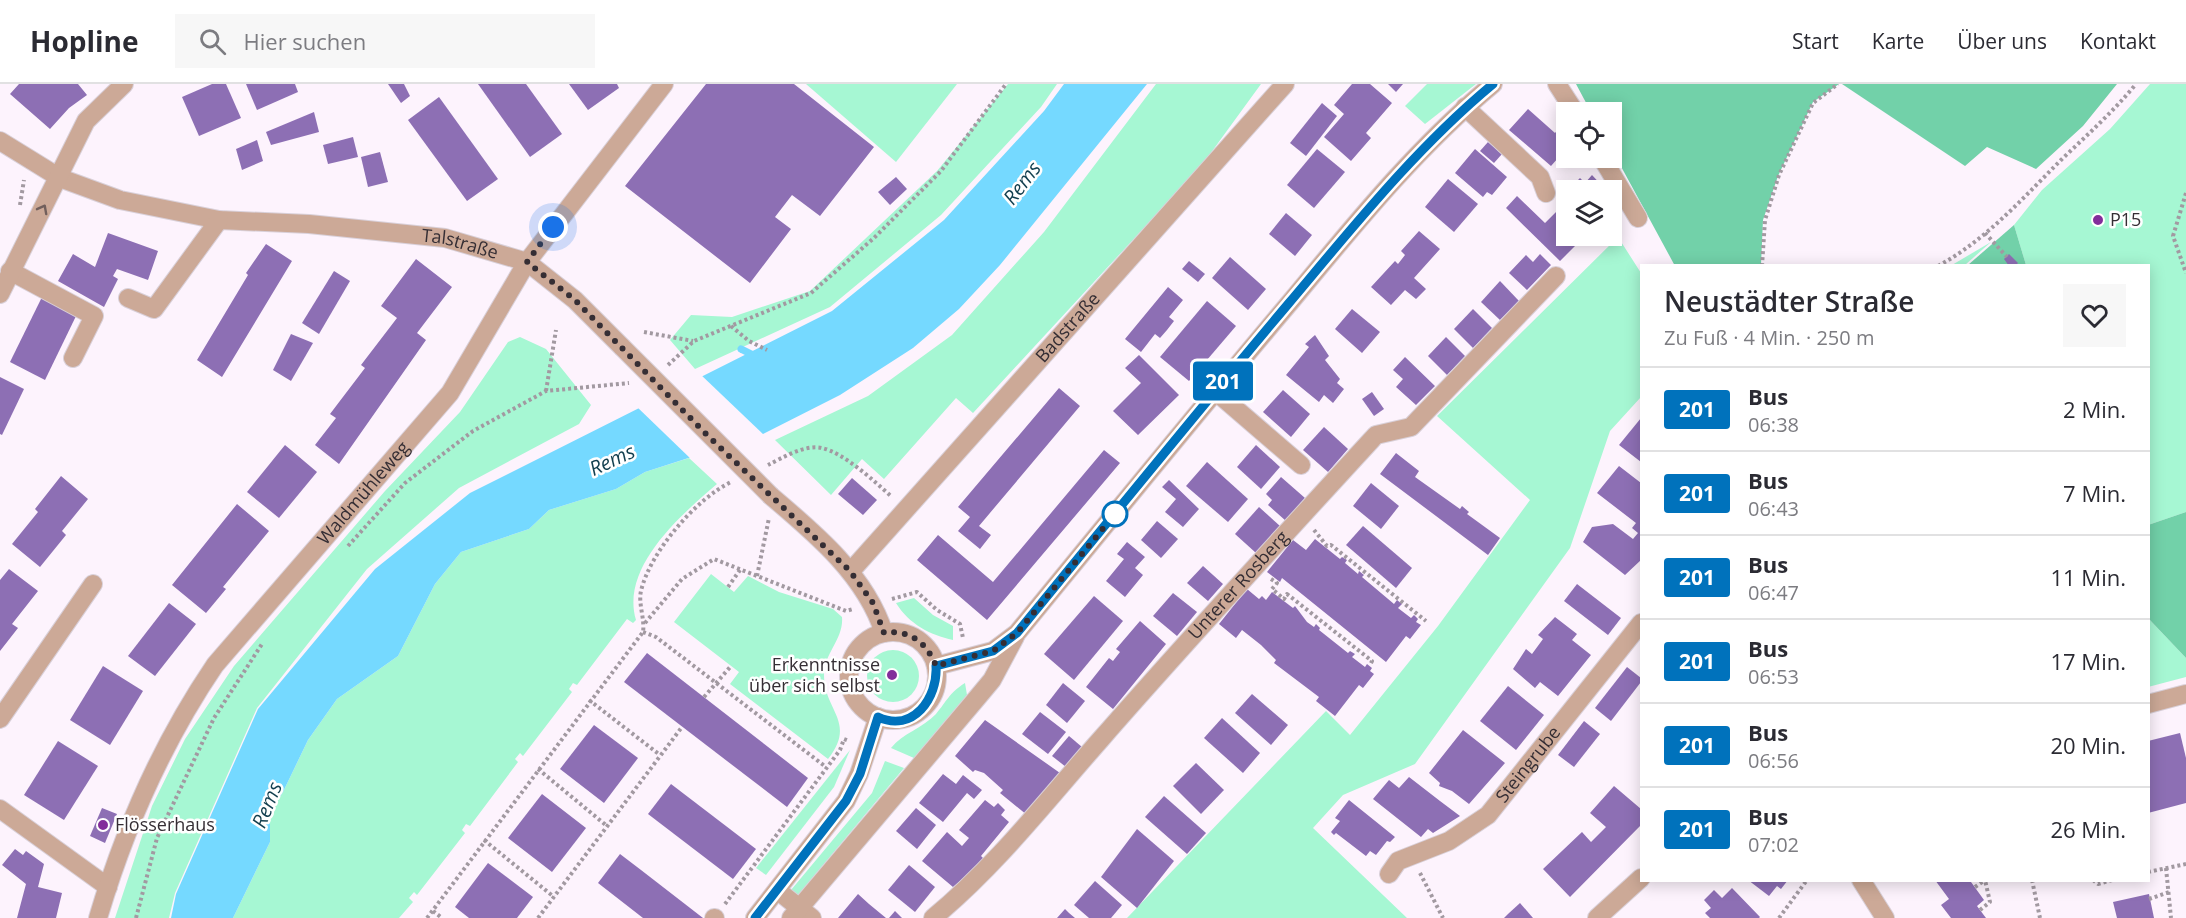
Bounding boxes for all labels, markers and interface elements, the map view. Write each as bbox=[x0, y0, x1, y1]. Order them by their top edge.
search box bbox=[175, 14, 595, 68]
text: Hopline bbox=[30, 22, 139, 60]
icon: search bbox=[196, 25, 229, 58]
text: Hier suchen bbox=[244, 26, 366, 56]
text: Start bbox=[1792, 27, 1839, 55]
text: Karte bbox=[1872, 27, 1924, 55]
text: Über uns bbox=[1957, 27, 2047, 55]
text: Kontakt bbox=[2080, 27, 2156, 55]
map controls bbox=[1556, 102, 1622, 246]
button: locate bbox=[1556, 102, 1622, 168]
water label: Rems bbox=[997, 155, 1047, 210]
button: layers bbox=[1556, 180, 1622, 246]
one-way arrow bbox=[36, 205, 47, 215]
place label: P15 bbox=[2110, 207, 2141, 231]
your location bbox=[538, 212, 568, 242]
marker: P15 bbox=[2091, 213, 2105, 227]
street label: Talstraße bbox=[421, 223, 501, 264]
text: Neustädter Straße bbox=[1664, 282, 1914, 320]
button: heart bbox=[2063, 284, 2126, 347]
street label: Badstraße bbox=[1029, 287, 1105, 367]
text: Zu Fuß · 4 Min. · 250 m bbox=[1664, 324, 1874, 351]
line badge: 201 bbox=[1188, 362, 1258, 400]
text: 201 bbox=[1205, 367, 1241, 395]
text: Bus bbox=[1748, 381, 1788, 411]
text: 2 Min. bbox=[2063, 394, 2126, 424]
text: 201 bbox=[1679, 395, 1715, 423]
text: 06:38 bbox=[1748, 411, 1799, 438]
street label: Waldmühleweg bbox=[311, 435, 414, 549]
water label: Rems bbox=[585, 437, 639, 482]
text: Bus bbox=[1748, 465, 1788, 495]
text: 7 Min. bbox=[2063, 478, 2126, 508]
text: 201 bbox=[1679, 479, 1715, 507]
text: 06:43 bbox=[1748, 495, 1799, 522]
unlabelled marker bbox=[1102, 501, 1128, 527]
street label: Unterer Rosberg bbox=[1182, 525, 1294, 644]
text: Bus bbox=[1748, 549, 1788, 579]
text: 11 Min. bbox=[2051, 562, 2126, 592]
text: 201 bbox=[1679, 563, 1715, 591]
text: 06:47 bbox=[1748, 579, 1799, 606]
text: Bus bbox=[1748, 633, 1788, 663]
text: 17 Min. bbox=[2051, 646, 2126, 676]
text: 201 bbox=[1679, 647, 1715, 675]
place label: Erkenntnisse über sich selbst bbox=[749, 652, 880, 697]
text: 06:53 bbox=[1748, 663, 1799, 690]
marker: Erkenntnisse über sich selbst bbox=[885, 668, 899, 682]
text: Bus bbox=[1748, 717, 1788, 747]
street label: Steingrube bbox=[1490, 721, 1565, 807]
text: 20 Min. bbox=[2051, 730, 2126, 760]
text: 201 bbox=[1679, 731, 1715, 759]
text: 06:56 bbox=[1748, 747, 1799, 774]
water label: Rems bbox=[245, 777, 288, 832]
text: Bus bbox=[1748, 801, 1788, 831]
place label: Flösserhaus bbox=[115, 812, 215, 836]
text: 26 Min. bbox=[2051, 814, 2126, 844]
text: 201 bbox=[1679, 815, 1715, 843]
marker: Flösserhaus bbox=[96, 818, 110, 832]
text: 07:02 bbox=[1748, 831, 1799, 858]

